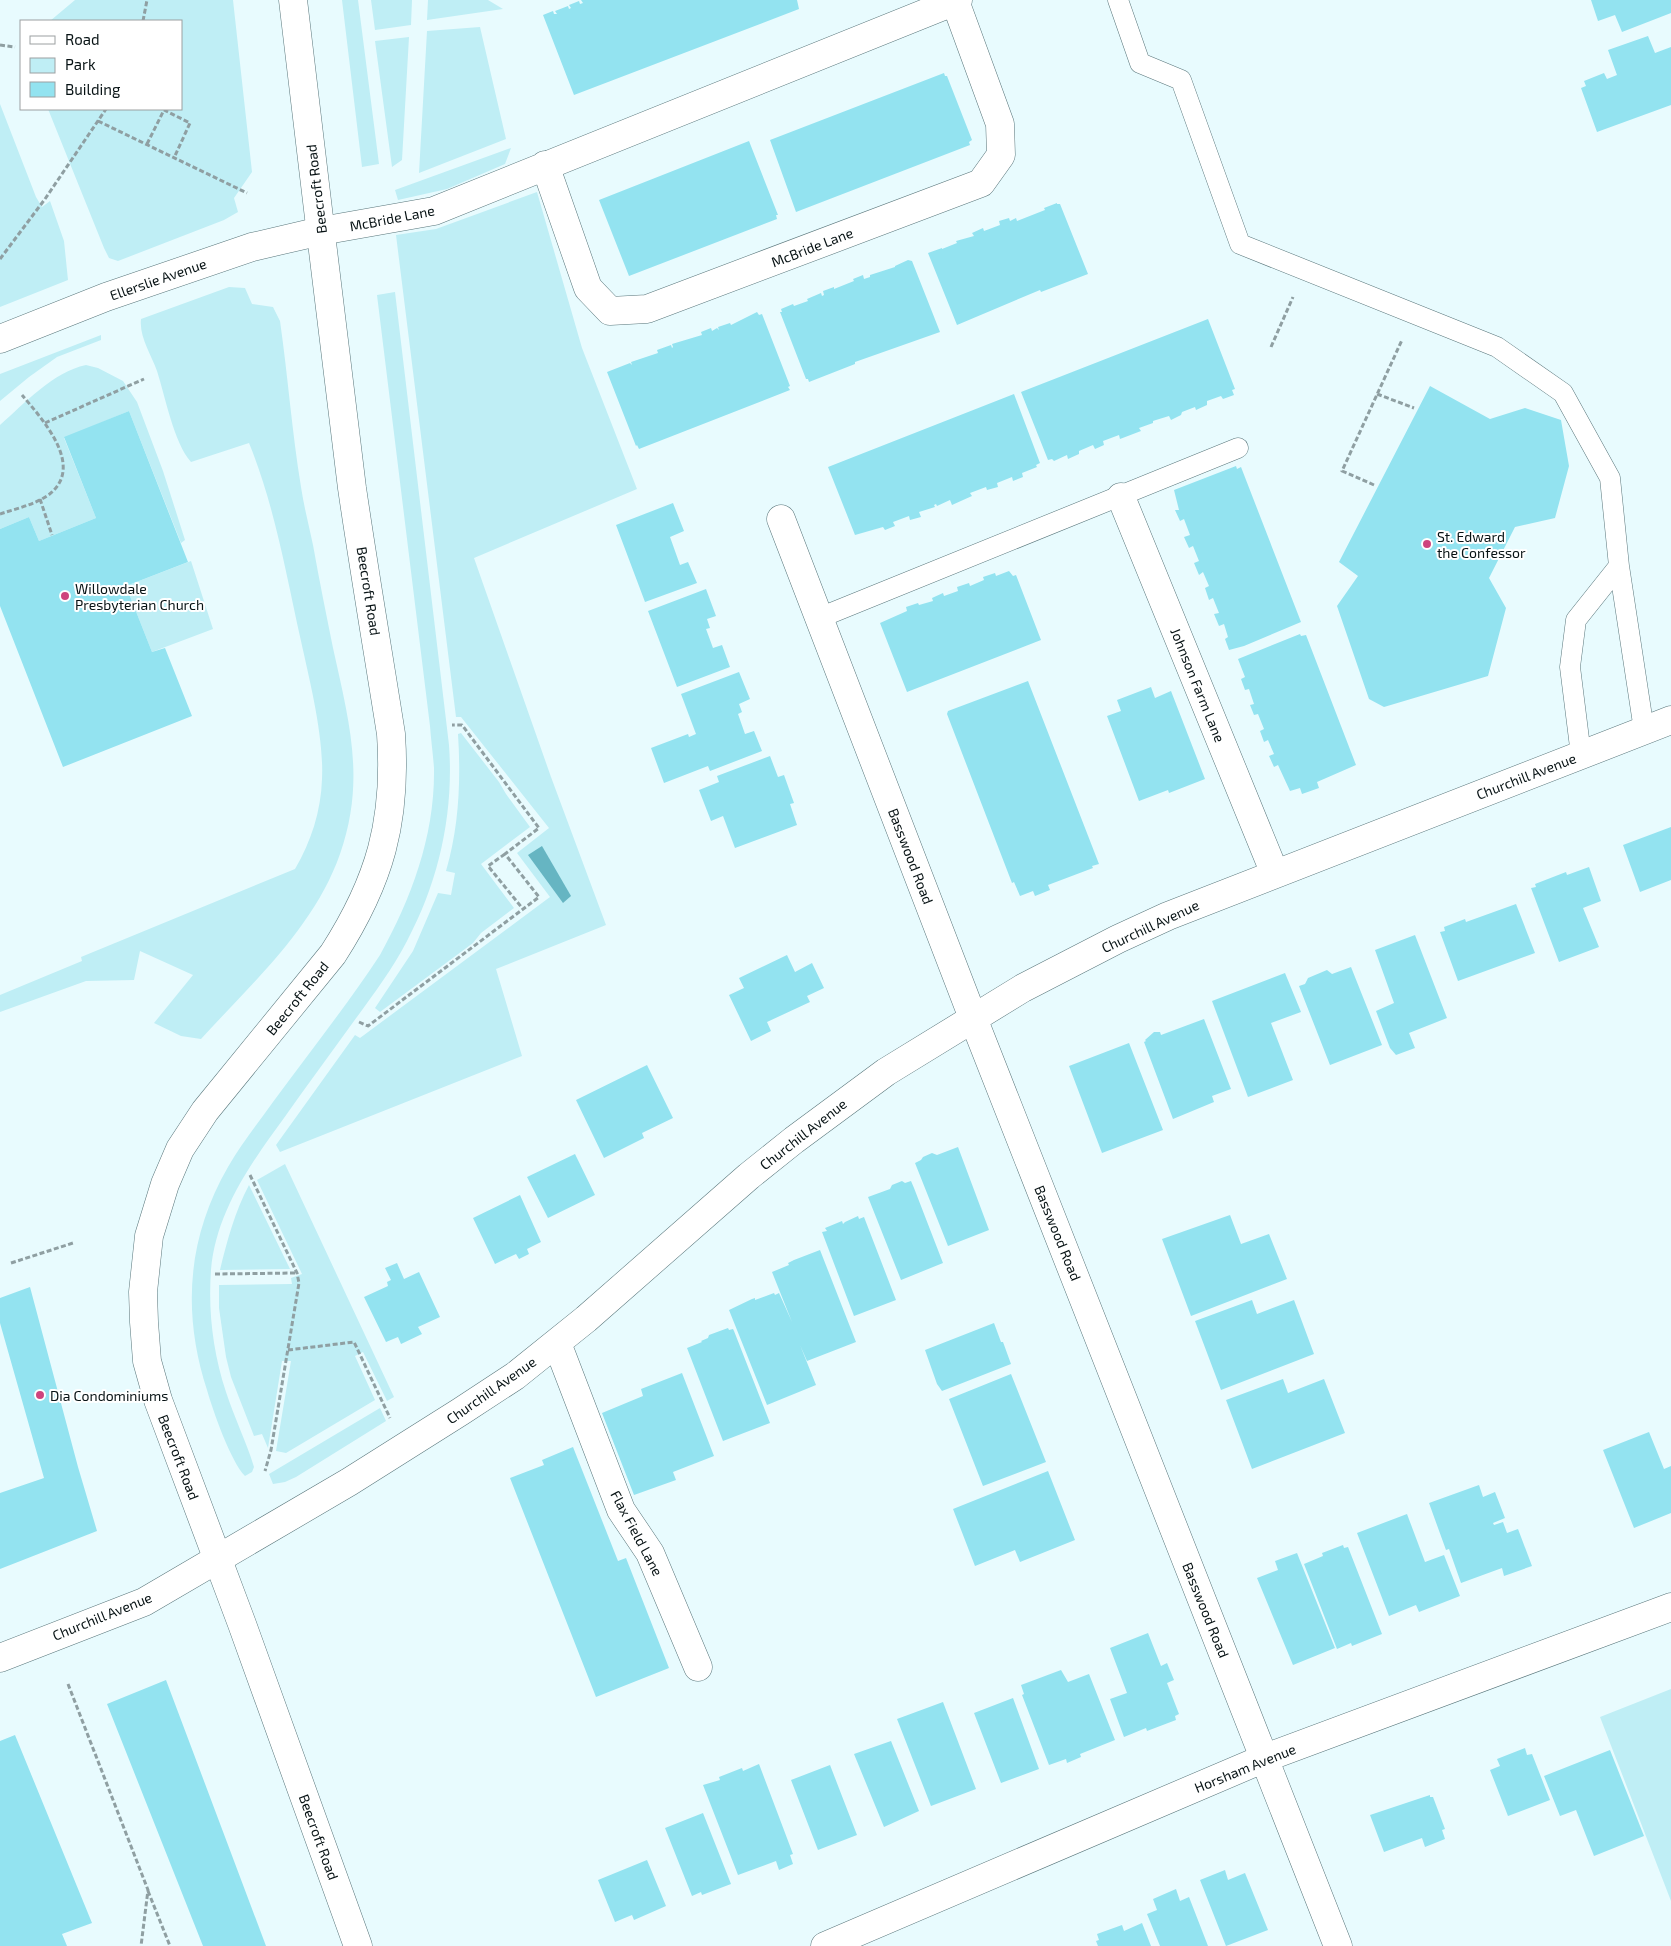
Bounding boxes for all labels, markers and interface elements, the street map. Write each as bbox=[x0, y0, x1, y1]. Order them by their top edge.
legend bbox=[20, 20, 182, 110]
text: Road bbox=[65, 30, 100, 48]
text: Park bbox=[65, 55, 96, 73]
text: Building bbox=[65, 80, 121, 98]
street label: Beecroft Road bbox=[302, 143, 330, 235]
street label: McBride Lane bbox=[348, 201, 436, 235]
street label: McBride Lane bbox=[769, 224, 855, 270]
street label: Ellerslie Avenue bbox=[107, 254, 209, 304]
place label: St. Edward the Confessor bbox=[1437, 528, 1526, 561]
marker: St. Edward the Confessor bbox=[1421, 538, 1433, 550]
street label: Beecroft Road bbox=[354, 545, 384, 637]
place label: Willowdale Presbyterian Church bbox=[75, 580, 204, 613]
marker: Willowdale Presbyterian Church bbox=[59, 590, 71, 602]
street label: Johnson Farm Lane bbox=[1167, 625, 1229, 745]
street label: Churchill Avenue bbox=[1474, 749, 1578, 803]
street label: Basswood Road bbox=[885, 806, 937, 906]
street label: Churchill Avenue bbox=[1099, 896, 1201, 956]
street label: Beecroft Road bbox=[262, 958, 332, 1038]
street label: Churchill Avenue bbox=[756, 1095, 850, 1173]
street label: Basswood Road bbox=[1031, 1183, 1085, 1283]
street label: Churchill Avenue bbox=[443, 1353, 539, 1427]
place label: Dia Condominiums bbox=[50, 1387, 168, 1404]
marker: Dia Condominiums bbox=[34, 1389, 46, 1401]
street label: Beecroft Road bbox=[155, 1412, 203, 1502]
street label: Flax Field Lane bbox=[607, 1487, 667, 1579]
street label: Basswood Road bbox=[1179, 1560, 1233, 1660]
street label: Churchill Avenue bbox=[50, 1588, 154, 1644]
street label: Horsham Avenue bbox=[1192, 1740, 1298, 1796]
street label: Beecroft Road bbox=[296, 1792, 342, 1882]

